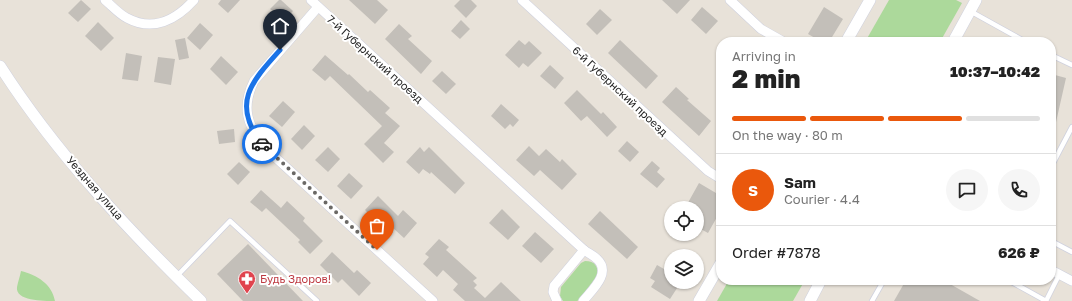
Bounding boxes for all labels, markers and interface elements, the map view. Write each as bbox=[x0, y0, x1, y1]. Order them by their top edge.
pin bbox=[263, 9, 297, 50]
street label: 7-й Губернский проезд bbox=[325, 12, 426, 105]
icon: home bbox=[269, 15, 291, 37]
street label: 6-й Губернский проезд bbox=[570, 43, 671, 138]
text: Arriving in bbox=[732, 48, 796, 64]
text: 10:37–10:42 bbox=[950, 62, 1040, 80]
text: 2 min bbox=[732, 63, 800, 94]
courier bbox=[242, 124, 282, 164]
text: On the way · 80 m bbox=[732, 127, 843, 143]
icon: car bbox=[251, 133, 273, 155]
street label: Уездная улица bbox=[64, 153, 126, 222]
button: chat bbox=[946, 169, 988, 211]
button: phone bbox=[998, 169, 1040, 211]
text: Sam bbox=[784, 173, 816, 191]
text: S bbox=[748, 181, 758, 199]
text: Courier · 4.4 bbox=[784, 191, 860, 207]
map controls bbox=[664, 201, 704, 289]
button: locate bbox=[664, 201, 704, 241]
pin bbox=[360, 209, 394, 250]
icon: bag bbox=[366, 215, 388, 237]
text: Order #7878 bbox=[732, 243, 821, 261]
text: 626 ₽ bbox=[998, 243, 1040, 261]
button: layers bbox=[664, 249, 704, 289]
pharmacy icon: Будь Здоров! bbox=[237, 269, 257, 294]
place label: Будь Здоров! bbox=[260, 272, 331, 285]

